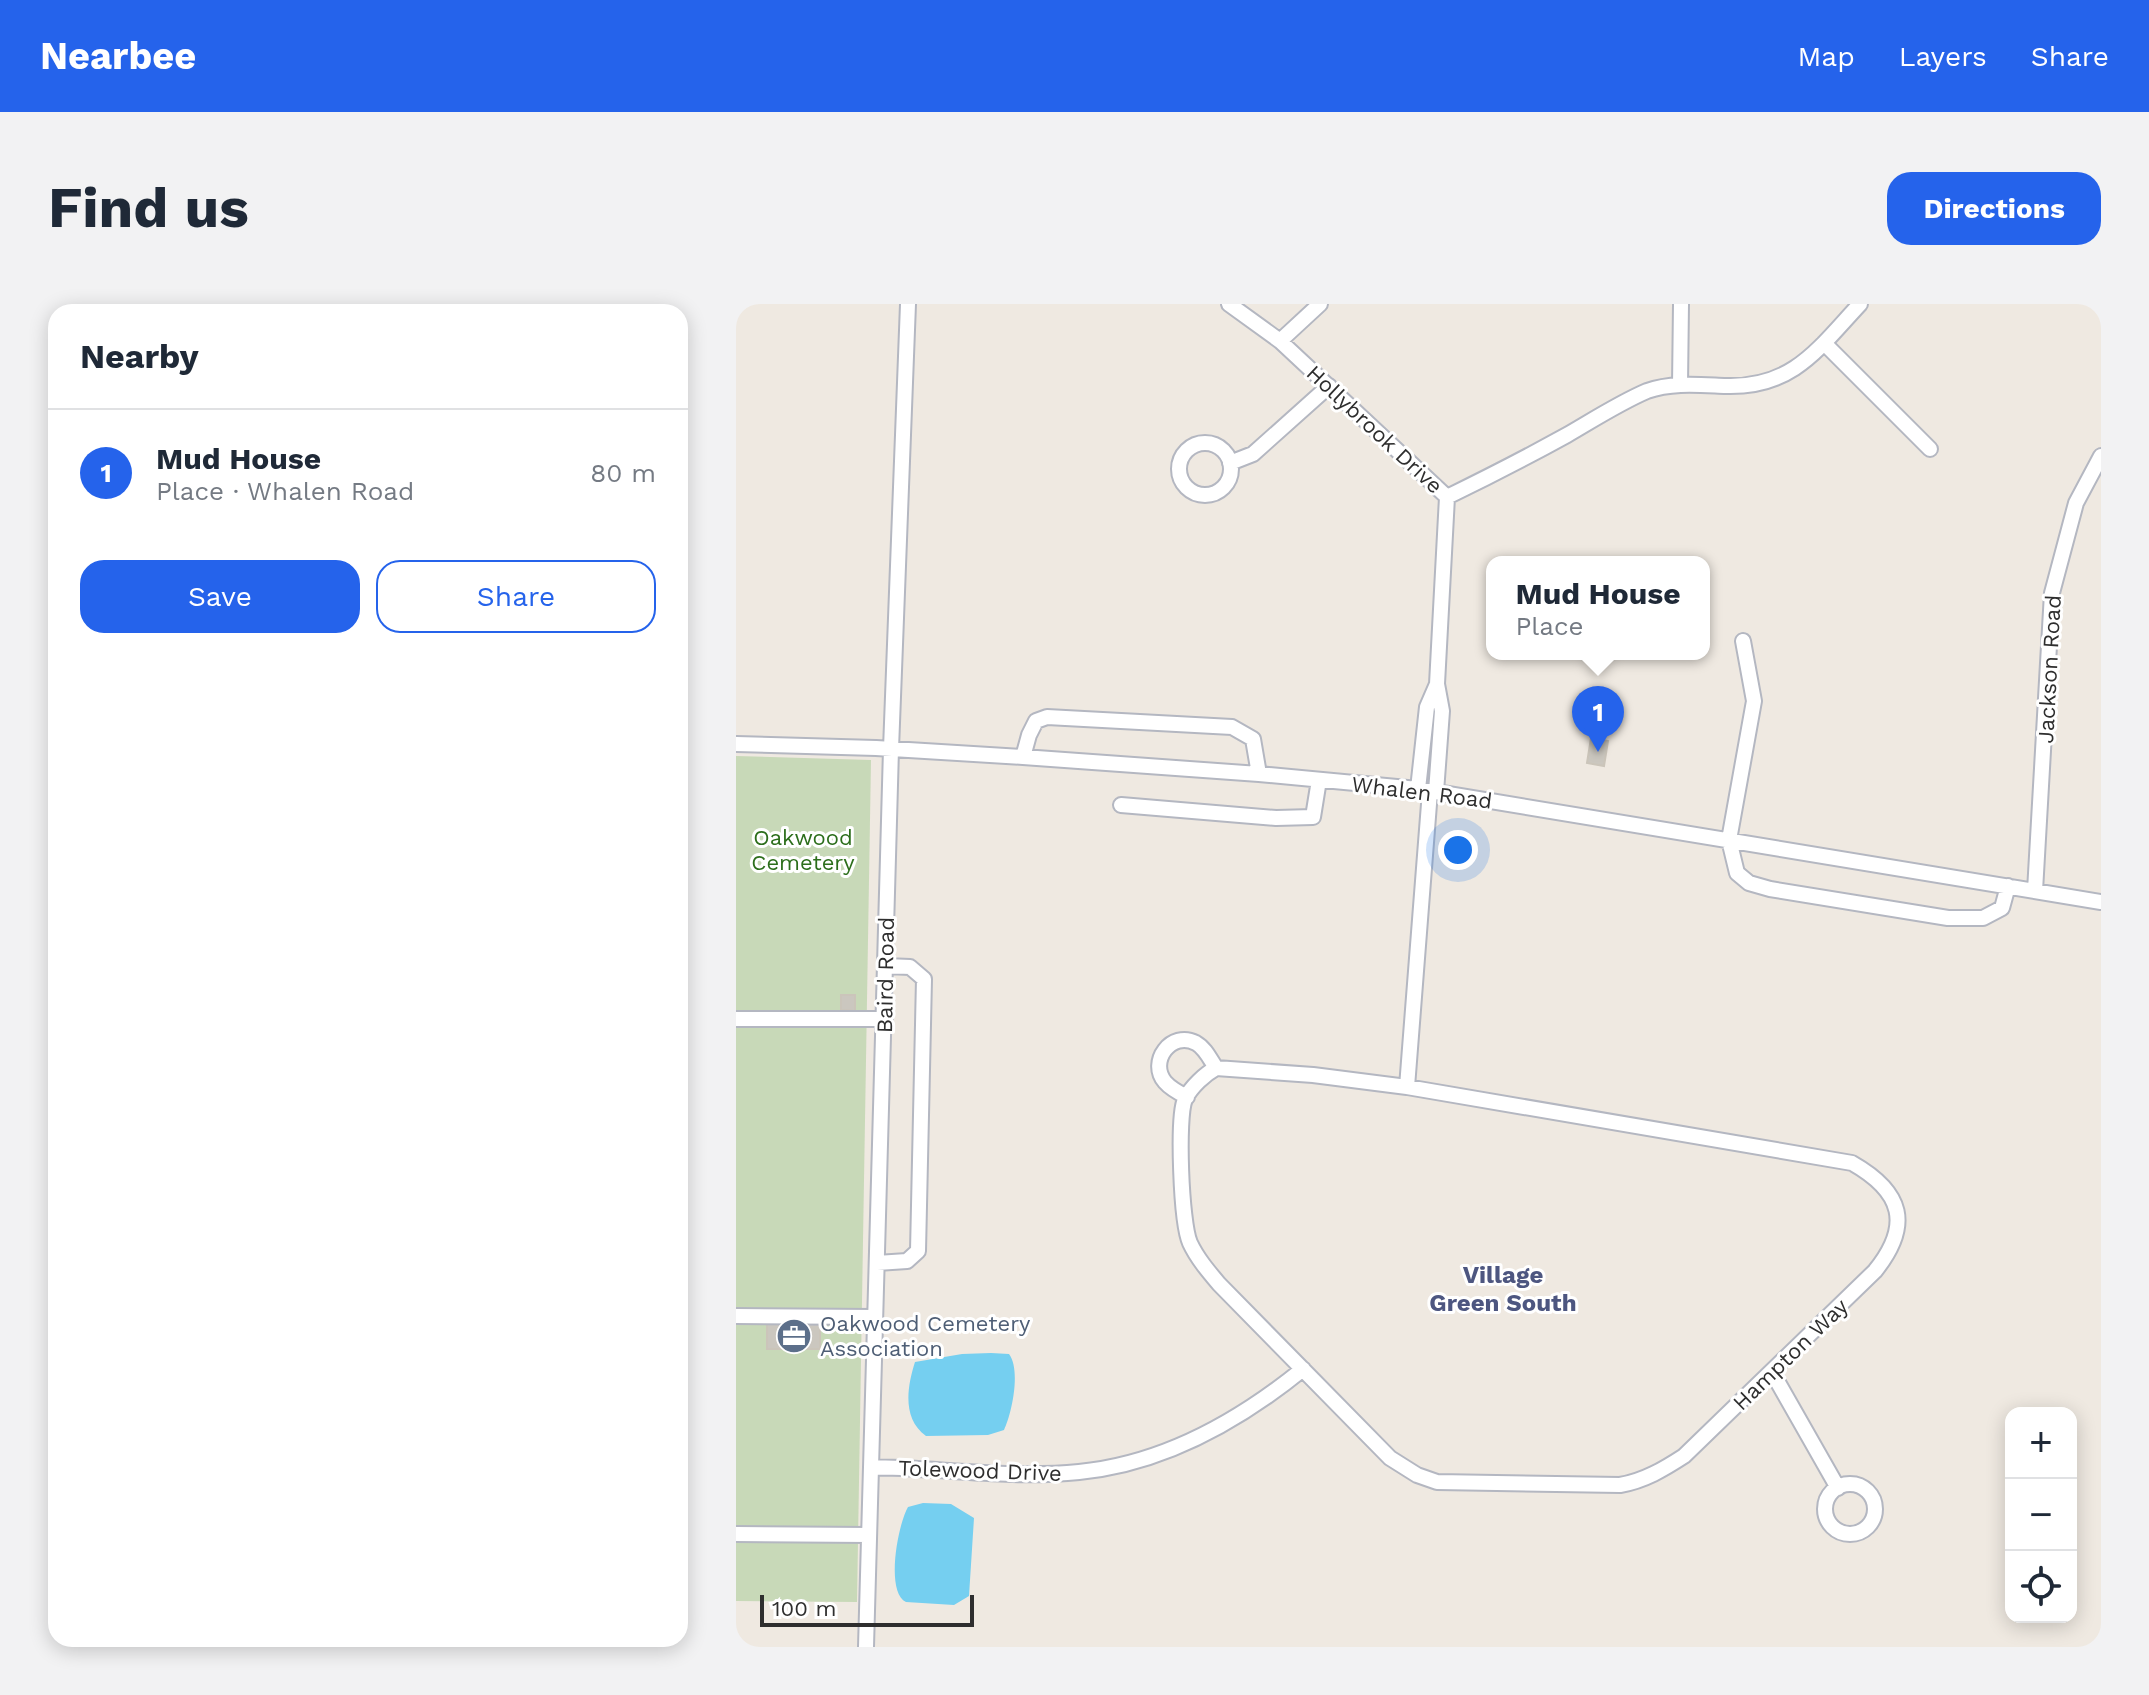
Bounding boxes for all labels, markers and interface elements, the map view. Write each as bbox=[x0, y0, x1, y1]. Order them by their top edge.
text: Nearbee bbox=[40, 34, 196, 78]
text: Map bbox=[1798, 40, 1855, 73]
text: Layers bbox=[1899, 40, 1987, 73]
text: Share bbox=[2031, 40, 2109, 73]
button: Directions bbox=[1887, 172, 2101, 245]
text: Find us bbox=[48, 175, 249, 241]
text: Nearby bbox=[80, 336, 199, 376]
street label: Hollybrook Drive bbox=[1302, 360, 1448, 499]
text: Mud House bbox=[156, 441, 321, 476]
text: 1 bbox=[100, 458, 112, 488]
text: 80 m bbox=[590, 458, 656, 488]
text: Place · Whalen Road bbox=[156, 476, 414, 506]
popup bbox=[1486, 556, 1710, 660]
button: Save bbox=[80, 560, 360, 633]
button: Share bbox=[376, 560, 656, 633]
text: Mud House bbox=[1515, 576, 1681, 611]
street label: Jackson Road bbox=[2033, 594, 2066, 744]
text: Place bbox=[1515, 611, 1584, 641]
pin: 1 bbox=[1572, 686, 1624, 752]
street label: Whalen Road bbox=[1350, 771, 1494, 814]
park label: Oakwood Cemetery bbox=[751, 825, 855, 875]
your location bbox=[1438, 830, 1478, 870]
street label: Baird Road bbox=[872, 917, 899, 1033]
district label: Village Green South bbox=[1429, 1261, 1577, 1317]
street label: Hampton Way bbox=[1728, 1293, 1853, 1415]
place label: Oakwood Cemetery Association bbox=[820, 1311, 1031, 1361]
office icon: Oakwood Cemetery Association bbox=[775, 1317, 813, 1355]
map controls bbox=[2005, 1407, 2077, 1623]
button: + bbox=[2005, 1407, 2077, 1479]
street label: Tolewood Drive bbox=[898, 1455, 1062, 1486]
button: − bbox=[2005, 1479, 2077, 1551]
button: locate bbox=[2005, 1551, 2077, 1623]
scale bar bbox=[760, 1591, 974, 1627]
text: 100 m bbox=[772, 1596, 836, 1621]

